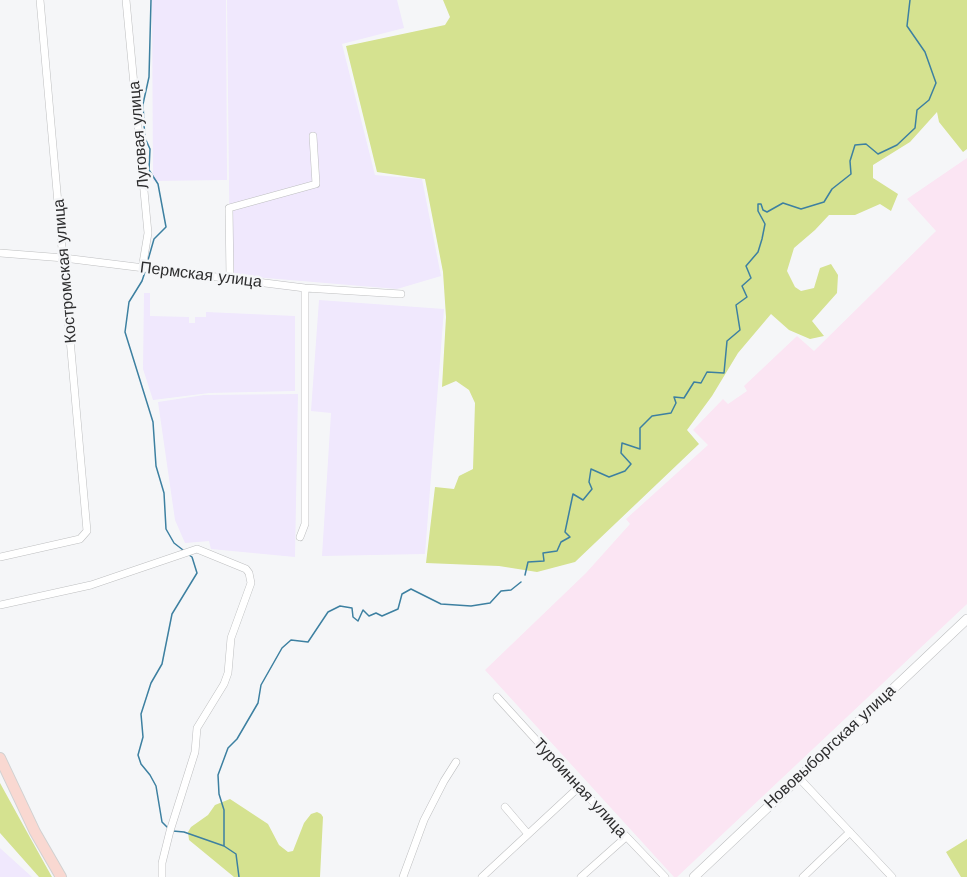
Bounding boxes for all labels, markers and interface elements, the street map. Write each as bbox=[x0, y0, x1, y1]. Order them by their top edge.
street label: Луговая улица bbox=[125, 80, 153, 190]
street label: Костромская улица bbox=[49, 198, 81, 344]
street label: Пермская улица bbox=[139, 258, 263, 292]
street label: Нововыборгская улица bbox=[760, 681, 900, 813]
street label: Турбинная улица bbox=[529, 735, 631, 841]

